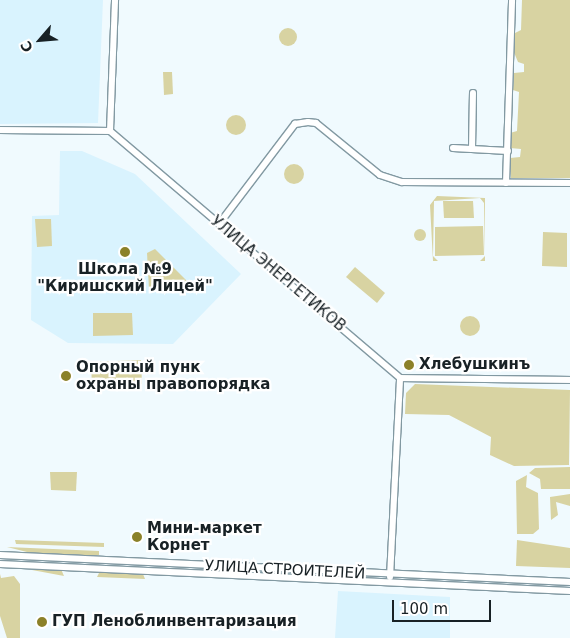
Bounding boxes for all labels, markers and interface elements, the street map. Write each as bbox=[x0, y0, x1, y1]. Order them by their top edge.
north arrow bbox=[15, 15, 65, 65]
text: С bbox=[17, 39, 36, 55]
street label: УЛИЦА ЭНЕРГЕТИКОВ bbox=[207, 212, 349, 336]
marker: Школа №9 "Киришский Лицей" bbox=[119, 246, 131, 258]
place label: Школа №9 "Киришский Лицей" bbox=[37, 260, 213, 295]
place label: Хлебушкинъ bbox=[419, 356, 530, 374]
place label: Опорный пунк охраны правопорядка bbox=[76, 358, 270, 393]
marker: Хлебушкинъ bbox=[403, 359, 415, 371]
marker: Опорный пунк охраны правопорядка bbox=[60, 370, 72, 382]
place label: Мини-маркет Корнет bbox=[147, 519, 262, 554]
marker: Мини-маркет Корнет bbox=[131, 531, 143, 543]
street label: УЛИЦА СТРОИТЕЛЕЙ bbox=[204, 557, 366, 583]
scale bar bbox=[395, 590, 494, 622]
text: 100 m bbox=[400, 600, 448, 618]
place label: ГУП Леноблинвентаризация bbox=[52, 613, 297, 631]
marker: ГУП Леноблинвентаризация bbox=[36, 616, 48, 628]

